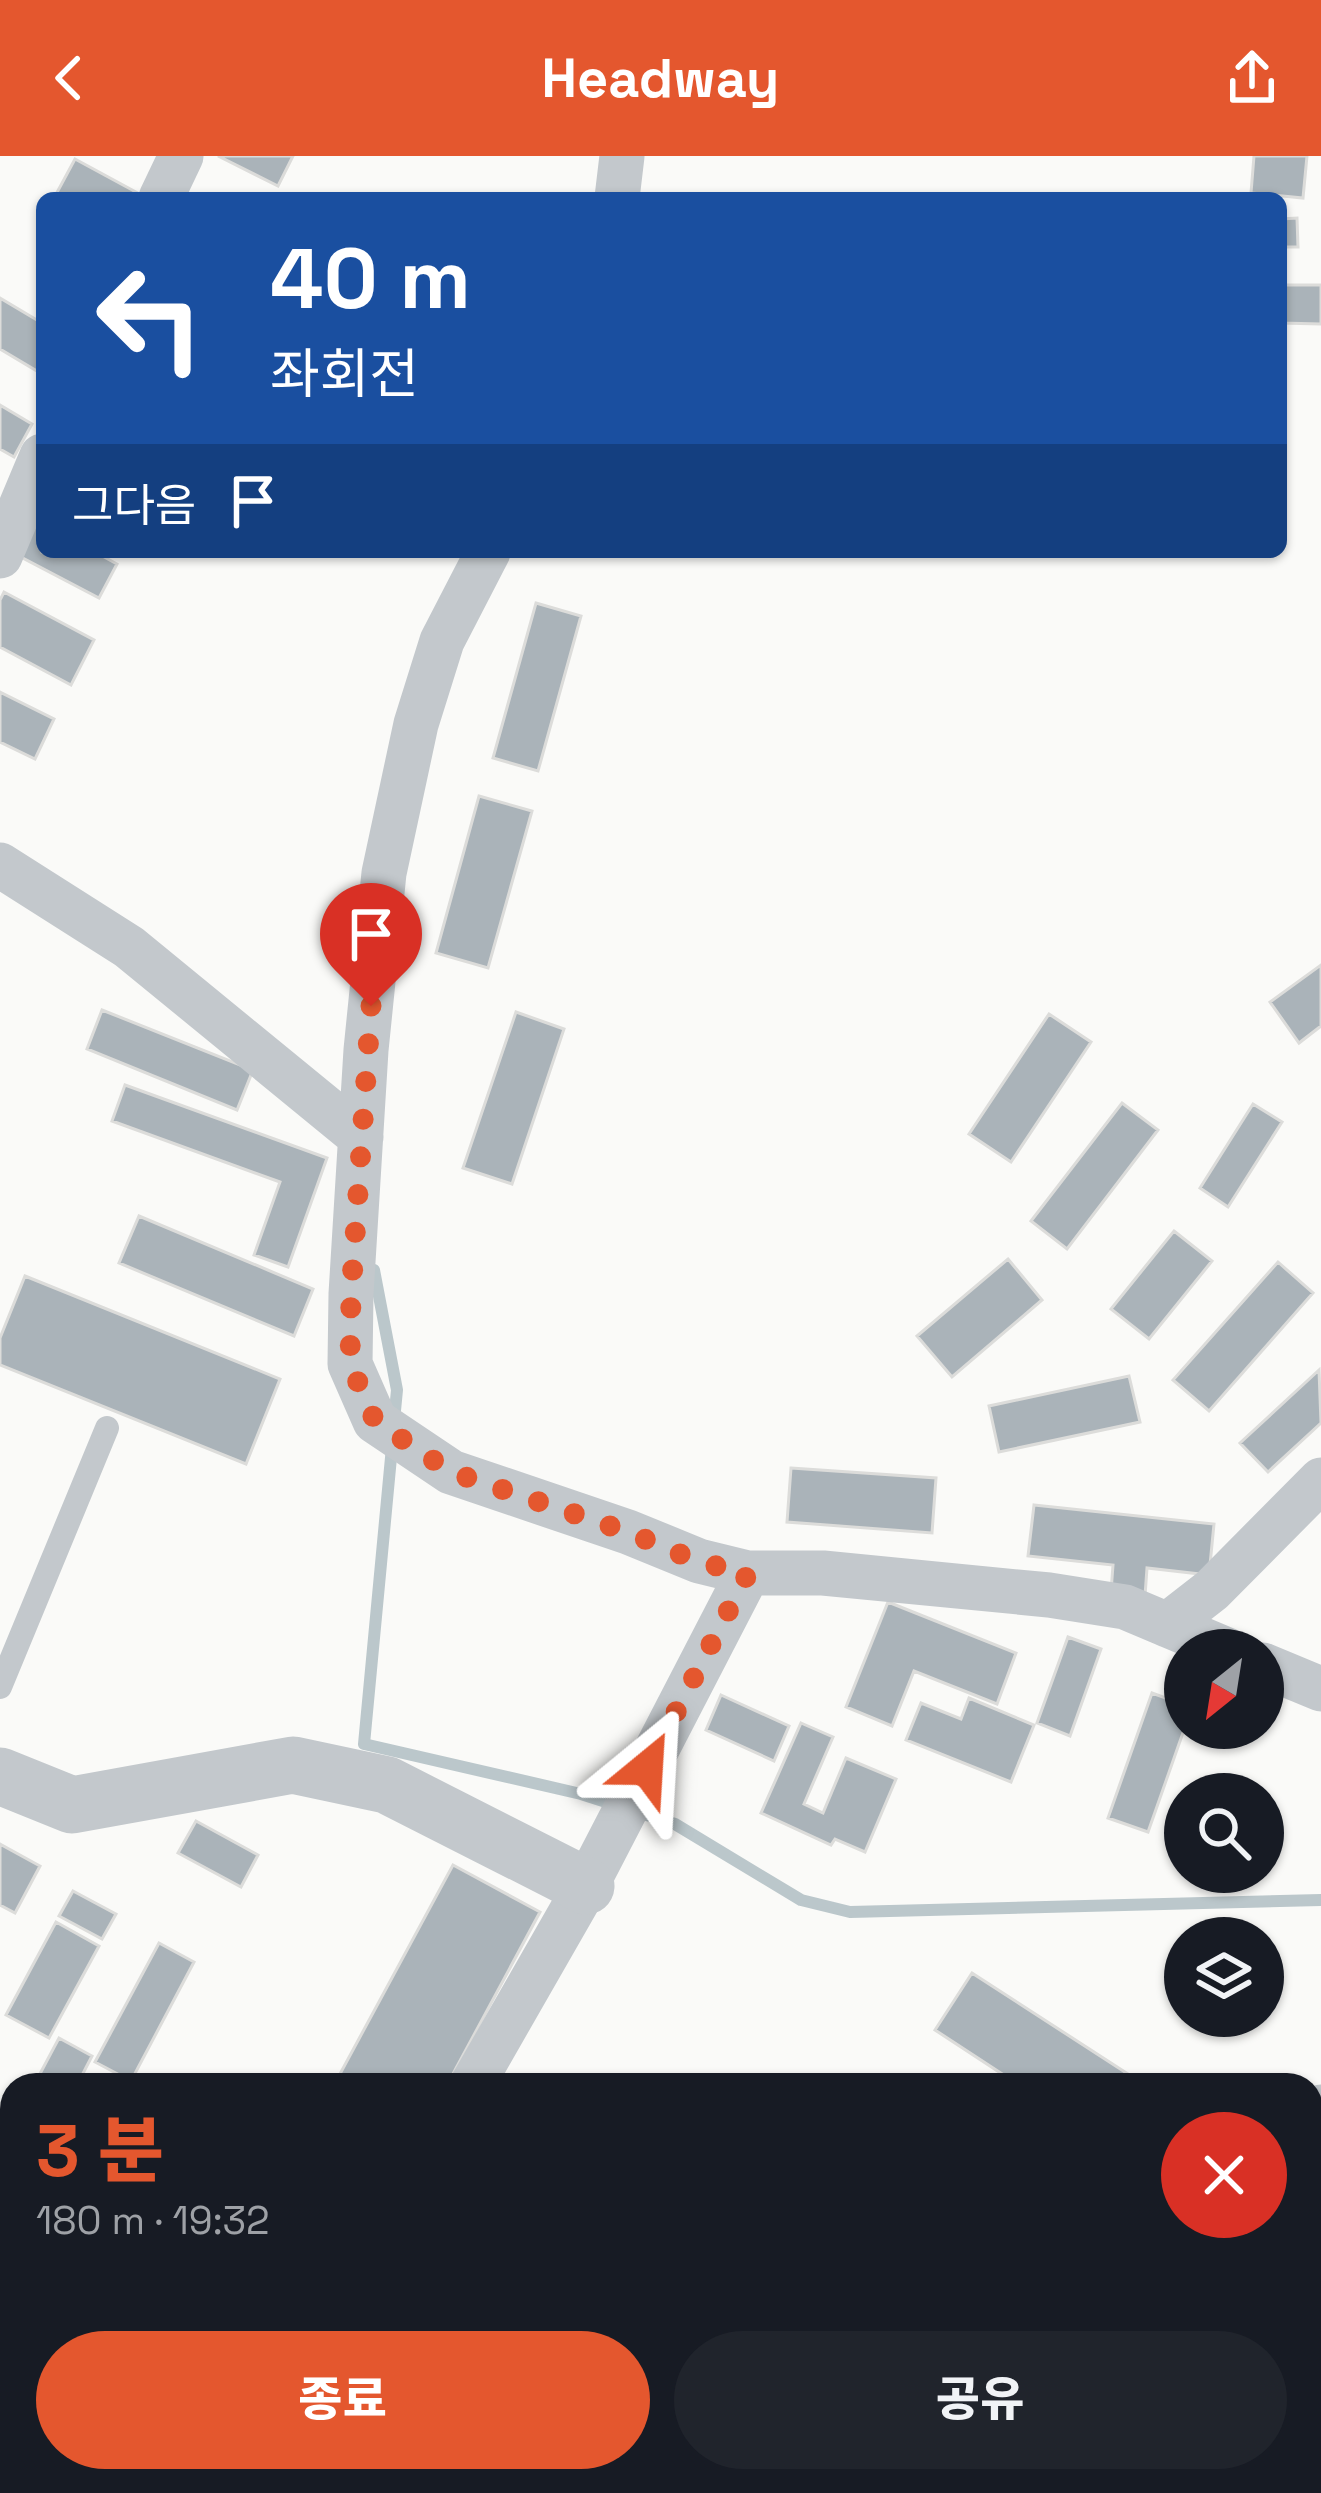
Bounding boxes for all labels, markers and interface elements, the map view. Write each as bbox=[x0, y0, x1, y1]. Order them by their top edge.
text: Headway bbox=[542, 44, 779, 113]
icon: back bbox=[36, 45, 102, 111]
icon: share bbox=[1219, 45, 1285, 111]
text: 40 m bbox=[270, 225, 471, 333]
icon: left bbox=[72, 240, 228, 396]
text: 좌회전 bbox=[270, 340, 419, 409]
icon: arrive bbox=[220, 468, 286, 534]
text: 그다음 bbox=[72, 477, 196, 534]
pin bbox=[320, 883, 422, 1006]
icon: arrive bbox=[338, 901, 404, 967]
north arrow bbox=[1164, 1629, 1284, 1749]
map controls bbox=[1164, 1629, 1284, 2037]
position arrow bbox=[584, 1705, 710, 1831]
button: search bbox=[1164, 1773, 1284, 1893]
button: layers bbox=[1164, 1917, 1284, 2037]
text: 3 분 bbox=[36, 2105, 164, 2197]
button: close bbox=[1161, 2112, 1287, 2238]
text: 180 m · 19:32 bbox=[36, 2196, 270, 2245]
button: 종료 bbox=[36, 2331, 650, 2469]
button: 공유 bbox=[674, 2331, 1287, 2469]

